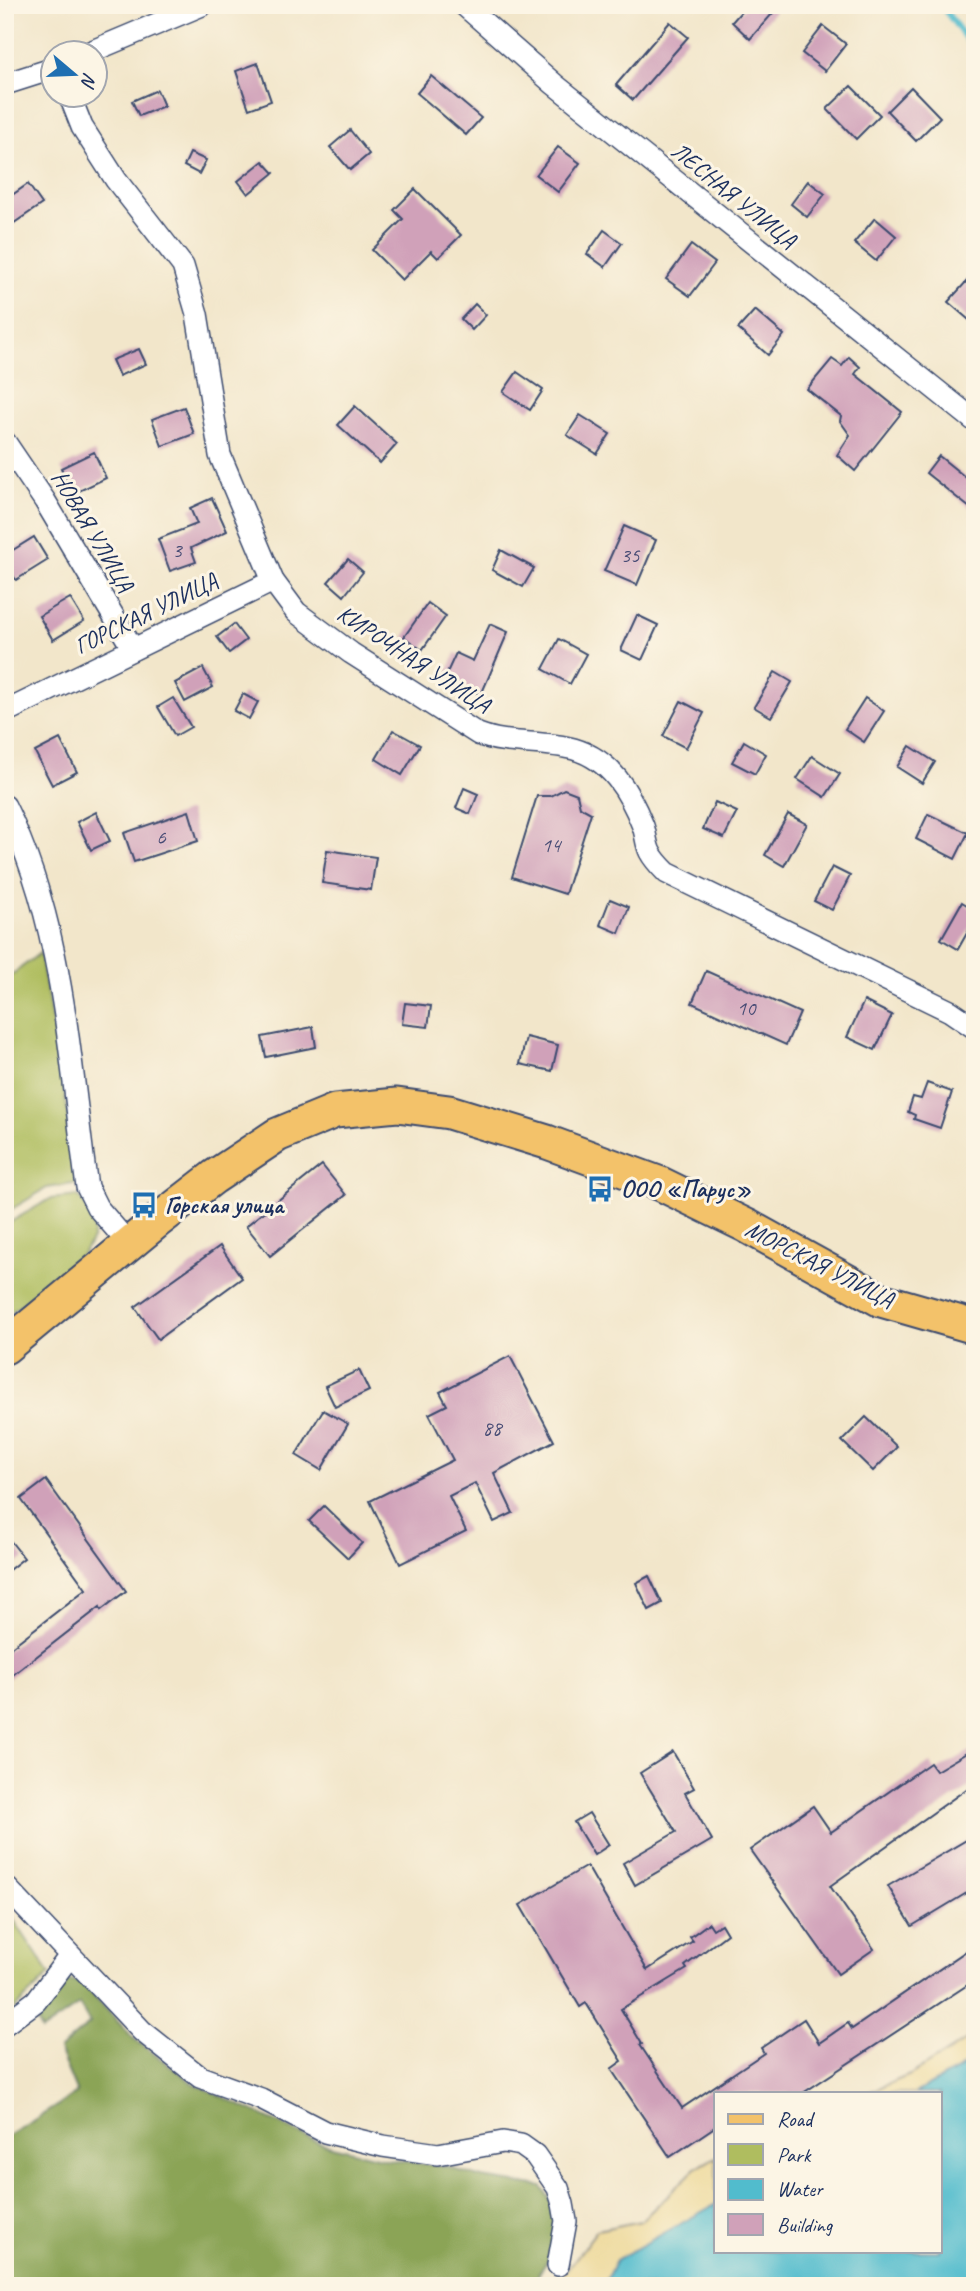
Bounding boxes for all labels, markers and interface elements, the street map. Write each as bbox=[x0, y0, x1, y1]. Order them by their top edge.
north arrow bbox=[38, 38, 108, 108]
text: N bbox=[75, 70, 102, 92]
street label: ЛЕСНАЯ УЛИЦА bbox=[665, 135, 804, 255]
street label: НОВАЯ УЛИЦА bbox=[45, 465, 142, 598]
house number: 3 bbox=[172, 537, 183, 563]
house number: 35 bbox=[621, 542, 641, 568]
street label: ГОРСКАЯ УЛИЦА bbox=[70, 565, 223, 661]
street label: КИРОЧНАЯ УЛИЦА bbox=[332, 598, 497, 720]
house number: 6 bbox=[156, 824, 166, 850]
house number: 14 bbox=[542, 832, 563, 858]
house number: 10 bbox=[737, 995, 757, 1021]
bus stop icon: ООО «Парус» bbox=[585, 1174, 615, 1204]
place label: ООО «Парус» bbox=[621, 1174, 751, 1204]
bus stop icon: Горская улица bbox=[129, 1190, 159, 1220]
place label: Горская улица bbox=[165, 1190, 286, 1220]
street label: МОРСКАЯ УЛИЦА bbox=[741, 1214, 900, 1315]
house number: 88 bbox=[483, 1415, 504, 1441]
legend bbox=[714, 2092, 942, 2252]
text: Road bbox=[777, 2106, 816, 2132]
text: Park bbox=[777, 2142, 812, 2168]
text: Water bbox=[777, 2176, 824, 2202]
text: Building bbox=[777, 2212, 834, 2238]

